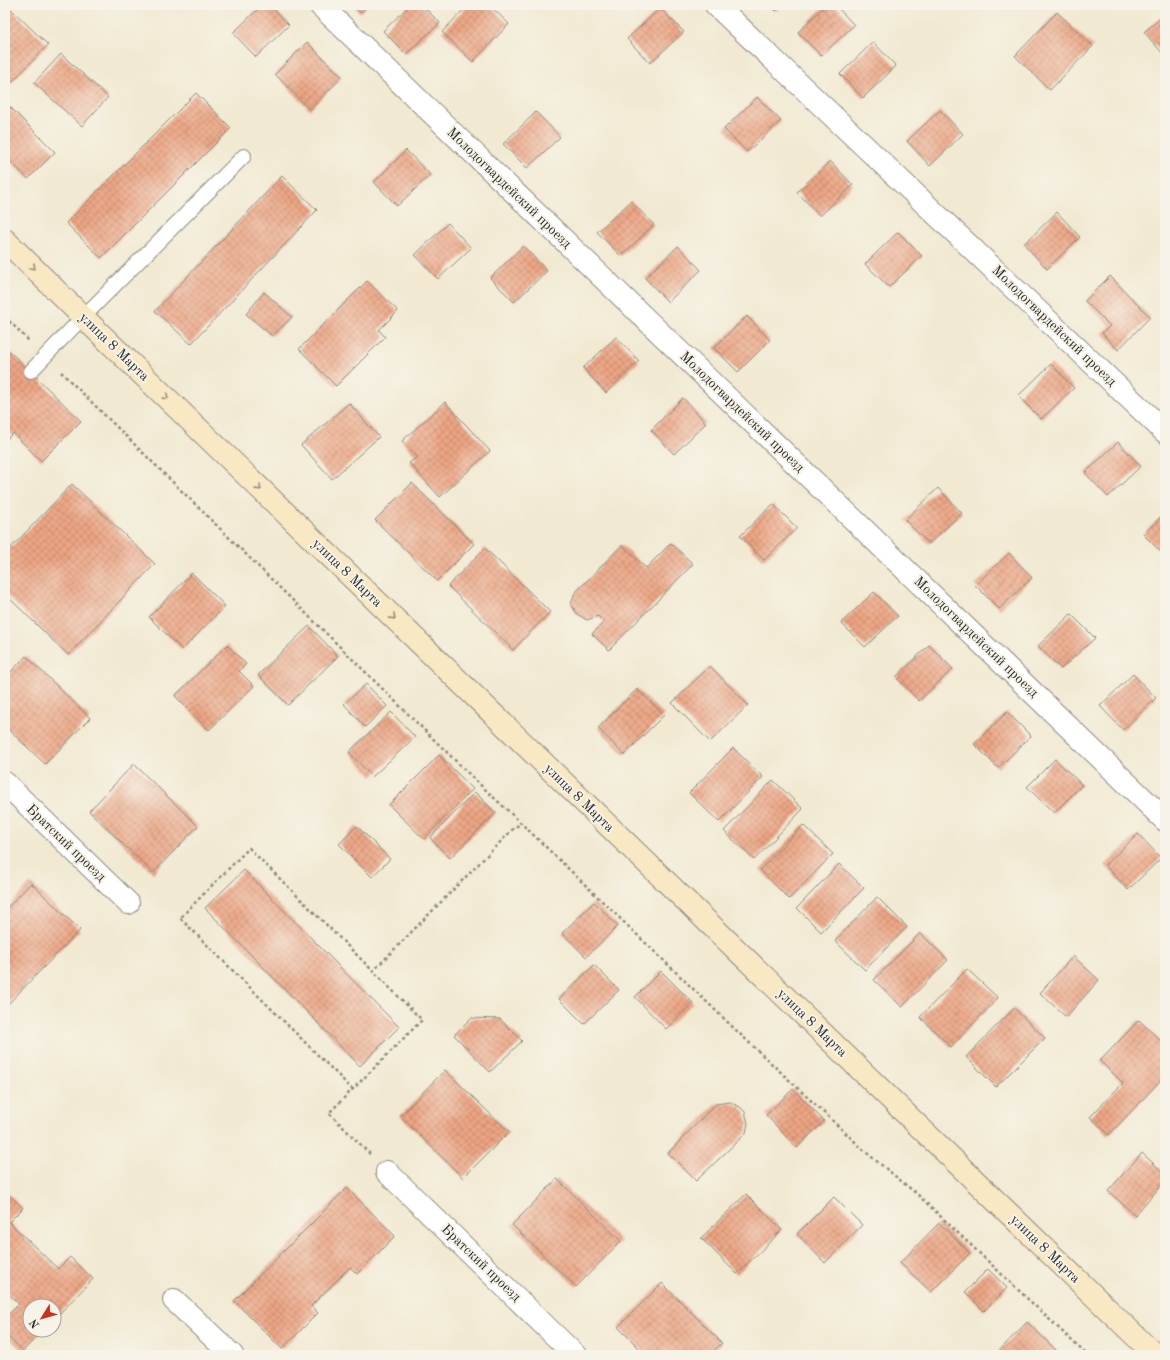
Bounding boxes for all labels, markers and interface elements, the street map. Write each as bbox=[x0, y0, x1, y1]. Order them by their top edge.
street label: Молодогвардейский проезд bbox=[444, 125, 574, 251]
one-way arrow bbox=[28, 262, 36, 270]
street label: Молодогвардейский проезд bbox=[989, 263, 1119, 389]
street label: улица 8 Марта bbox=[76, 310, 152, 384]
street label: Молодогвардейский проезд bbox=[677, 349, 807, 475]
one-way arrow bbox=[161, 392, 169, 400]
one-way arrow bbox=[254, 483, 262, 491]
street label: улица 8 Марта bbox=[309, 536, 385, 610]
street label: Молодогвардейский проезд bbox=[911, 574, 1041, 700]
one-way arrow bbox=[388, 612, 396, 620]
street label: улица 8 Марта bbox=[541, 761, 617, 835]
street label: Братский проезд bbox=[24, 802, 108, 884]
street label: улица 8 Марта bbox=[774, 986, 850, 1060]
street label: улица 8 Марта bbox=[1007, 1212, 1083, 1286]
street label: Братский проезд bbox=[439, 1222, 523, 1304]
north arrow bbox=[22, 1298, 62, 1338]
text: N bbox=[28, 1316, 42, 1330]

